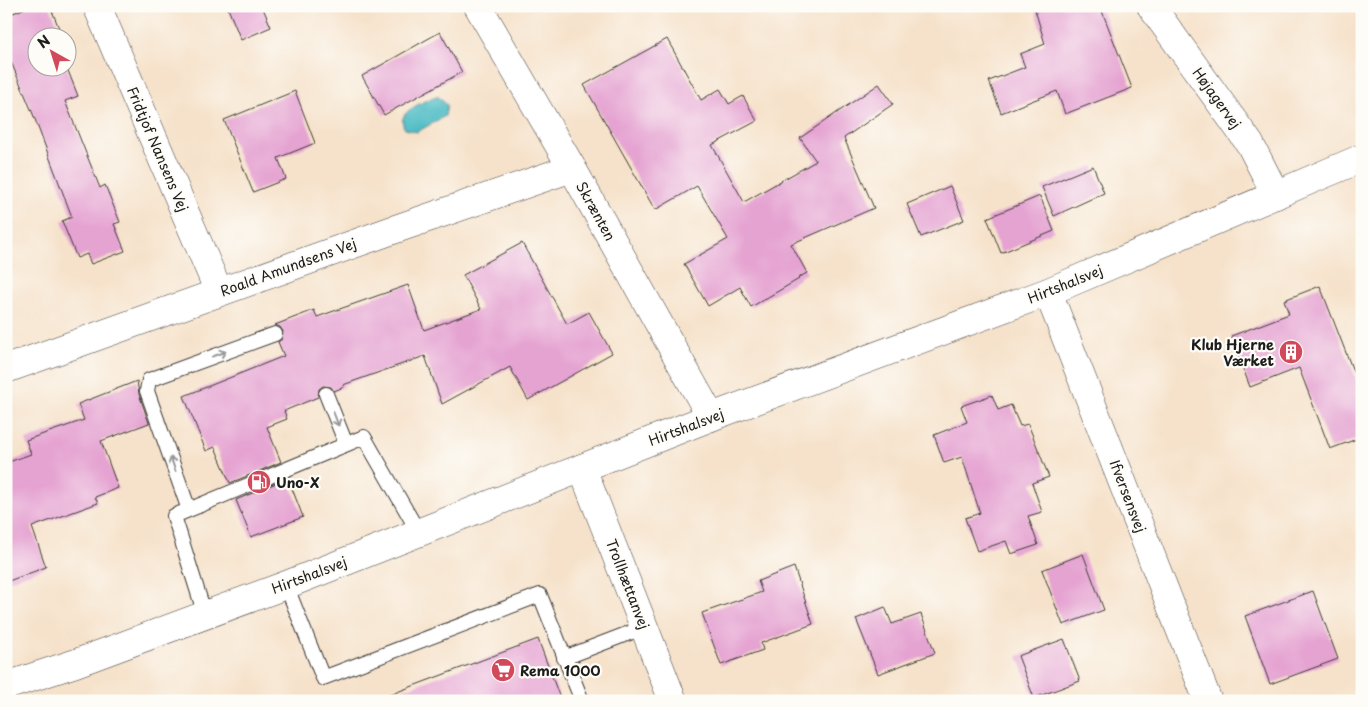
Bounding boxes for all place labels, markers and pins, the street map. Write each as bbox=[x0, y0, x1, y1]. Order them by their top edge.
place label: Klub Hjerne Værket bbox=[1191, 334, 1274, 371]
building icon: Klub Hjerne Værket bbox=[1278, 339, 1304, 365]
fuel station icon: Uno-X bbox=[246, 469, 272, 495]
place label: Uno-X bbox=[276, 472, 320, 493]
supermarket icon: Rema 1000 bbox=[490, 657, 516, 683]
place label: Rema 1000 bbox=[520, 660, 600, 681]

